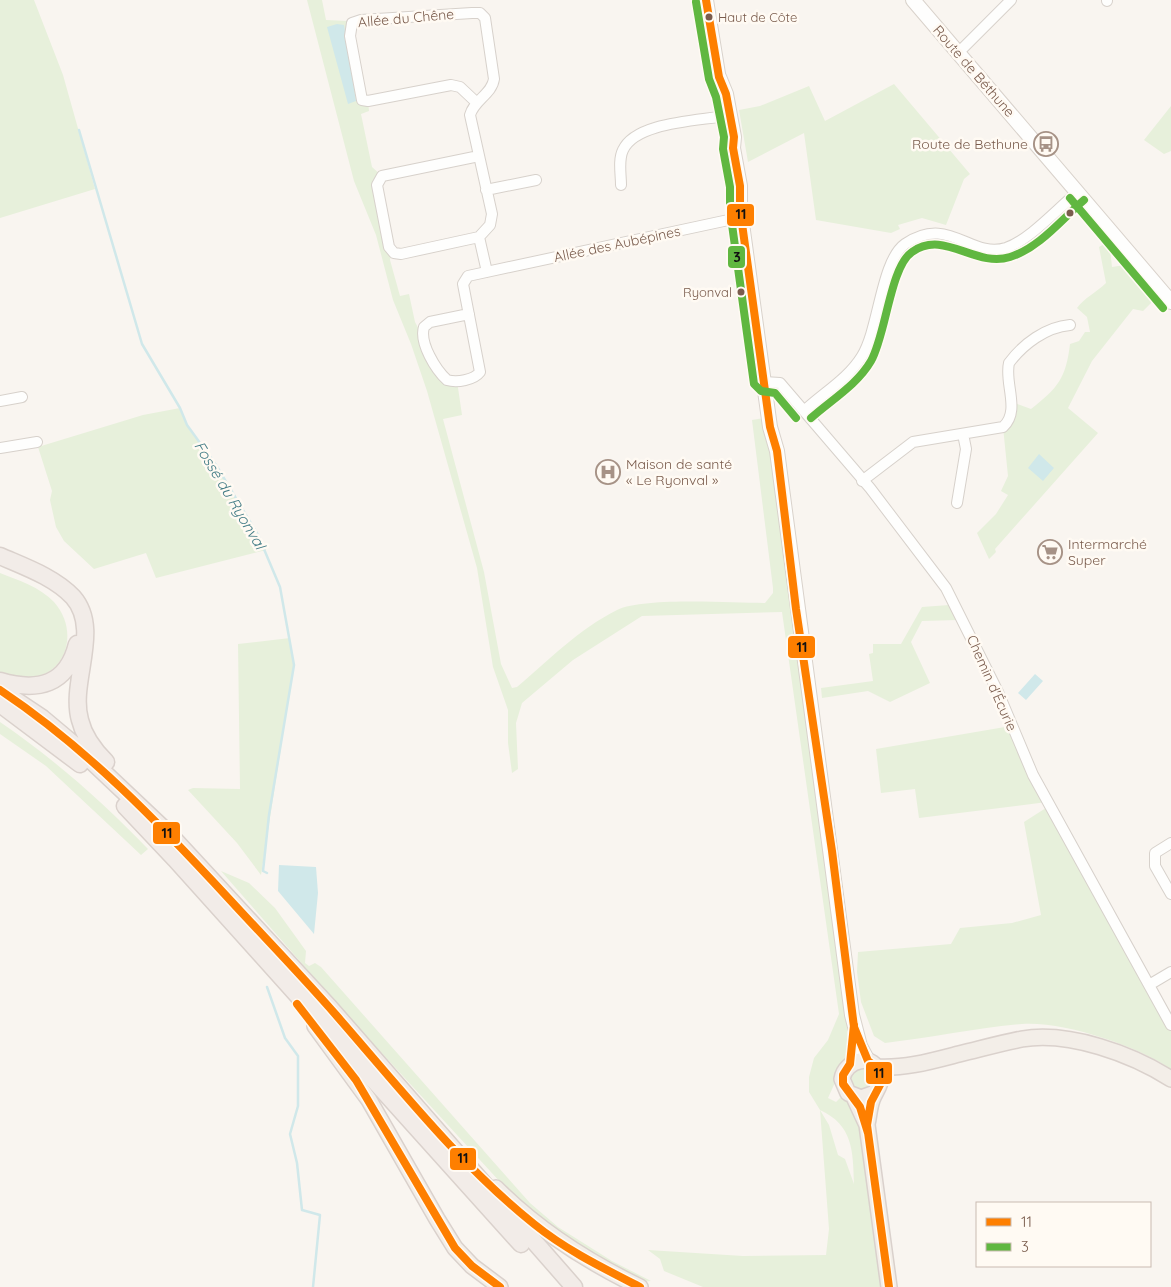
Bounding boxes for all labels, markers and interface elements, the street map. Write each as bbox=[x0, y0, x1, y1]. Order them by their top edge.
street label: Allée du Chêne bbox=[357, 5, 455, 31]
place label: Haut de Côte bbox=[718, 9, 797, 25]
marker: Haut de Côte bbox=[704, 12, 714, 22]
street label: Route de Béthune bbox=[929, 21, 1019, 121]
bus stop icon: Route de Bethune bbox=[1033, 131, 1059, 157]
place label: Route de Bethune bbox=[912, 135, 1028, 153]
line badge: 11 bbox=[726, 203, 755, 227]
text: 11 bbox=[736, 205, 746, 223]
unlabelled marker bbox=[1065, 208, 1075, 218]
street label: Allée des Aubépines bbox=[552, 222, 682, 266]
line badge: 3 bbox=[727, 245, 746, 269]
text: 3 bbox=[733, 248, 741, 266]
place label: Ryonval bbox=[683, 284, 732, 300]
marker: Ryonval bbox=[736, 287, 746, 297]
water label: Fossé du Ryonval bbox=[190, 438, 270, 554]
place label: Maison de santé « Le Ryonval » bbox=[626, 455, 732, 489]
hospital icon: Maison de santé « Le Ryonval » bbox=[595, 459, 621, 485]
place label: Intermarché Super bbox=[1068, 535, 1147, 569]
supermarket icon: Intermarché Super bbox=[1037, 539, 1063, 565]
street label: Chemin d'Écurie bbox=[963, 632, 1021, 734]
line badge: 11 bbox=[787, 635, 816, 659]
text: 11 bbox=[797, 638, 807, 656]
line badge: 11 bbox=[152, 821, 181, 845]
text: 11 bbox=[162, 824, 172, 842]
line badge: 11 bbox=[865, 1061, 893, 1085]
text: 11 bbox=[874, 1064, 884, 1082]
line badge: 11 bbox=[449, 1147, 477, 1171]
text: 11 bbox=[458, 1149, 468, 1167]
legend bbox=[976, 1202, 1151, 1267]
text: 11 bbox=[1021, 1212, 1032, 1231]
text: 3 bbox=[1021, 1237, 1029, 1256]

